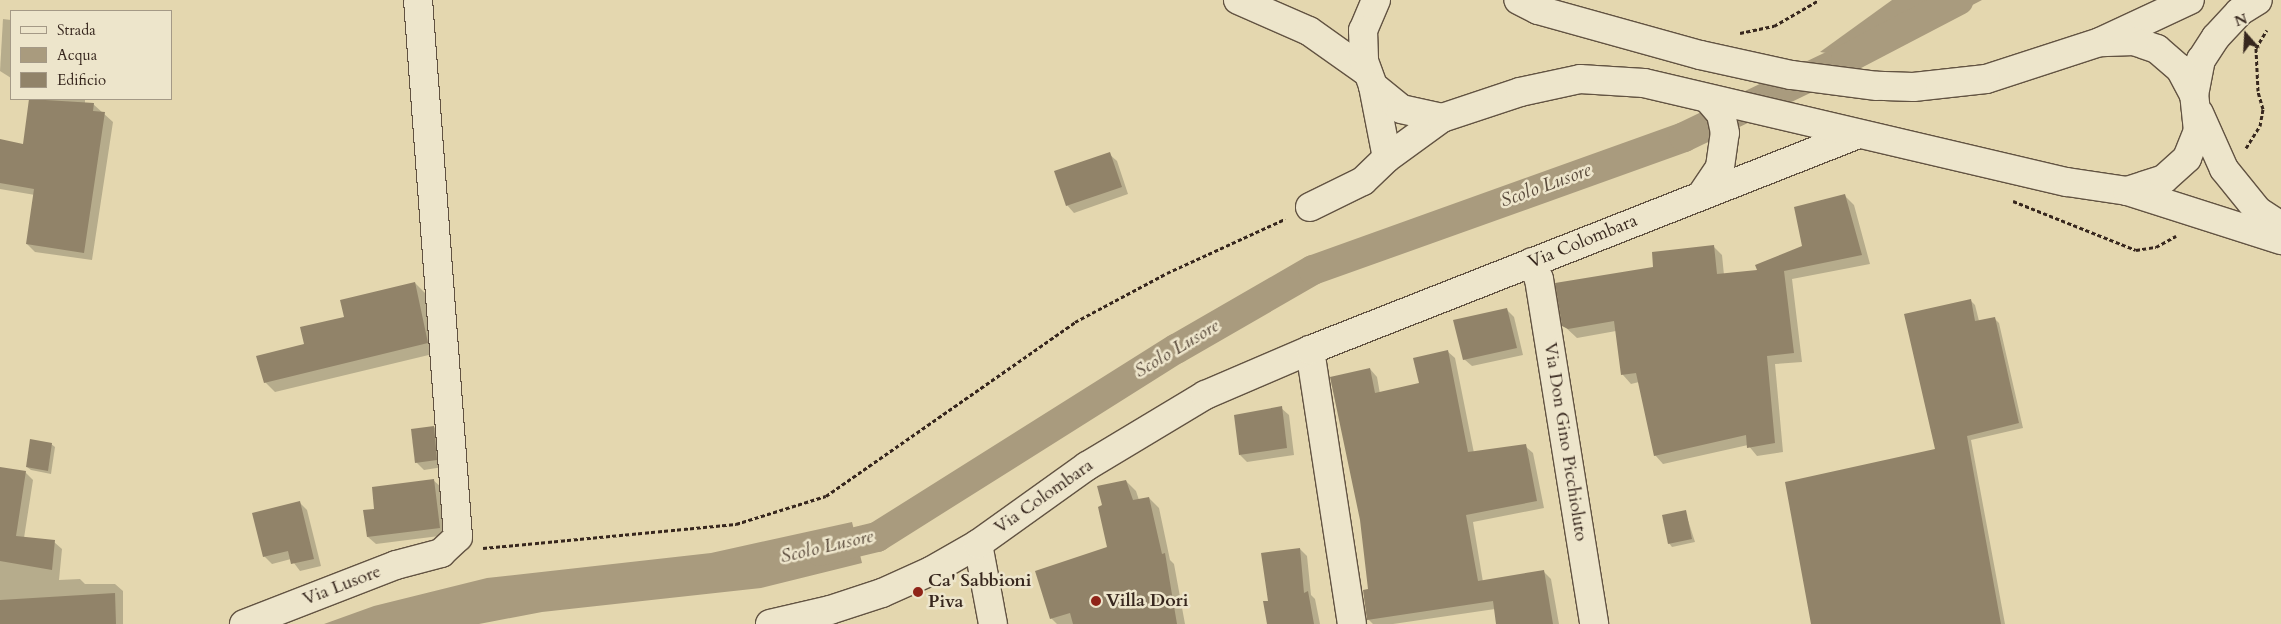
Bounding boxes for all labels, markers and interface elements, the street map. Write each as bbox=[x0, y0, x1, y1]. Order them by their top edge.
text: N bbox=[2232, 9, 2250, 31]
legend bbox=[10, 10, 172, 100]
north arrow bbox=[2221, 10, 2271, 60]
text: Strada bbox=[57, 20, 96, 40]
text: Acqua bbox=[57, 45, 97, 65]
text: Edificio bbox=[57, 70, 106, 90]
water label: Scolo Lusore bbox=[1498, 159, 1594, 213]
street label: Via Colombara bbox=[1525, 210, 1641, 274]
water label: Scolo Lusore bbox=[1131, 315, 1223, 383]
street label: Via Don Gino Picchioluto bbox=[1539, 341, 1591, 543]
street label: Via Colombara bbox=[990, 455, 1098, 539]
water label: Scolo Lusore bbox=[778, 525, 876, 569]
street label: Via Lusore bbox=[300, 561, 384, 611]
place label: Ca' Sabbioni Piva bbox=[928, 571, 1032, 614]
marker: Ca' Sabbioni Piva bbox=[912, 586, 924, 598]
place label: Villa Dori bbox=[1106, 590, 1189, 612]
marker: Villa Dori bbox=[1090, 595, 1102, 607]

